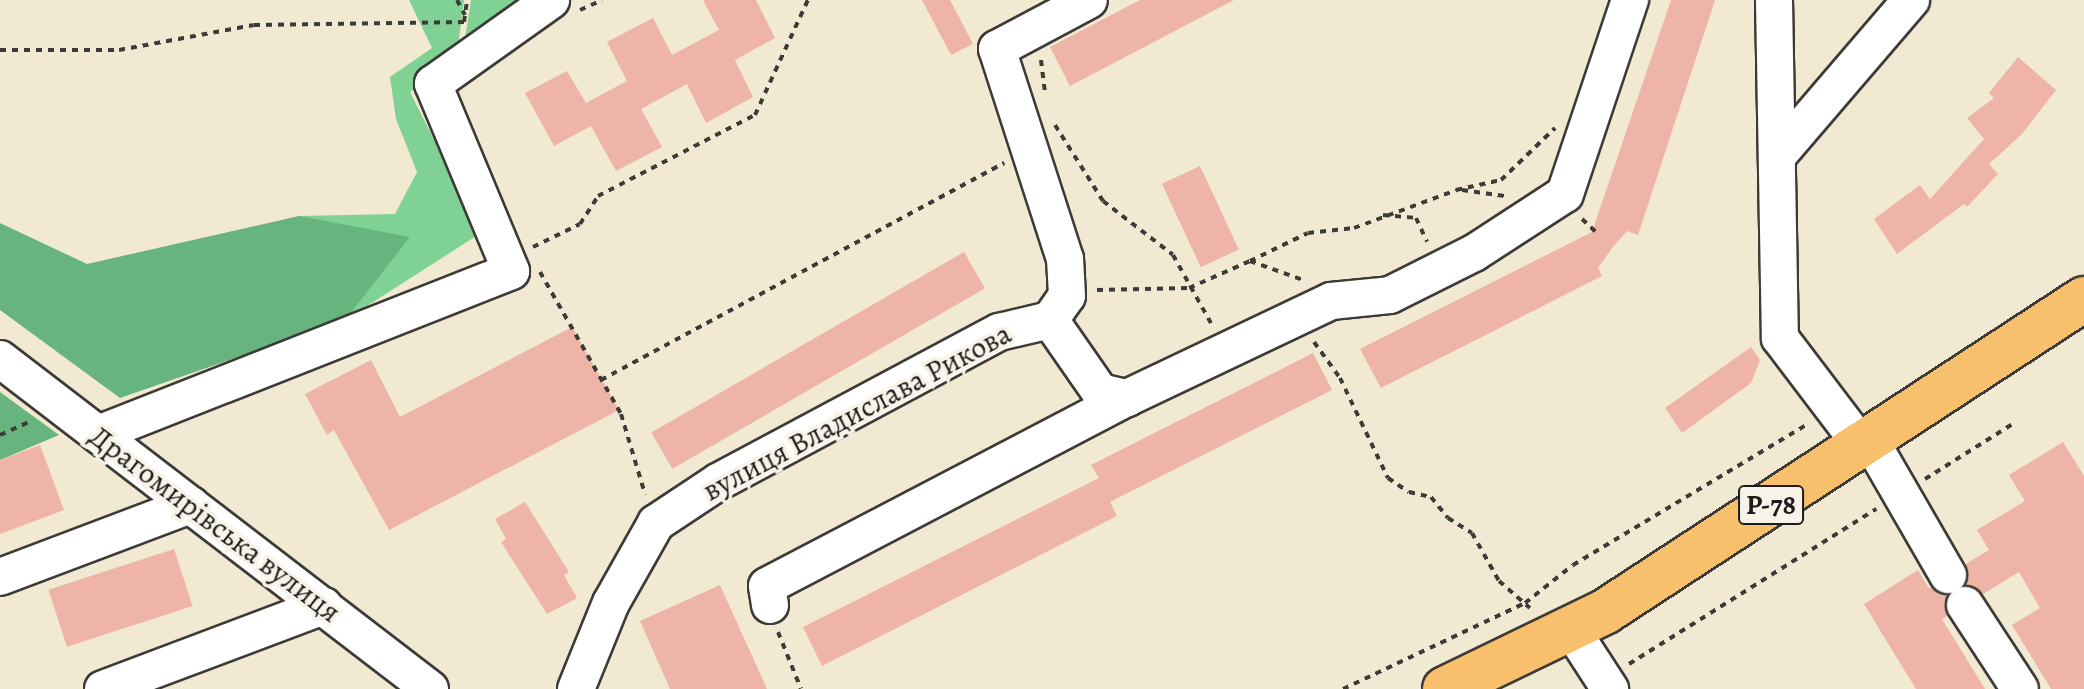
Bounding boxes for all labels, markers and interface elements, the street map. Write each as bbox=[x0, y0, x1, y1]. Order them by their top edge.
street label: вулиця Владислава Рикова bbox=[697, 315, 1017, 509]
street label: Драгомирівська вулиця bbox=[82, 418, 348, 630]
road number: Р-78 bbox=[1737, 481, 1805, 529]

